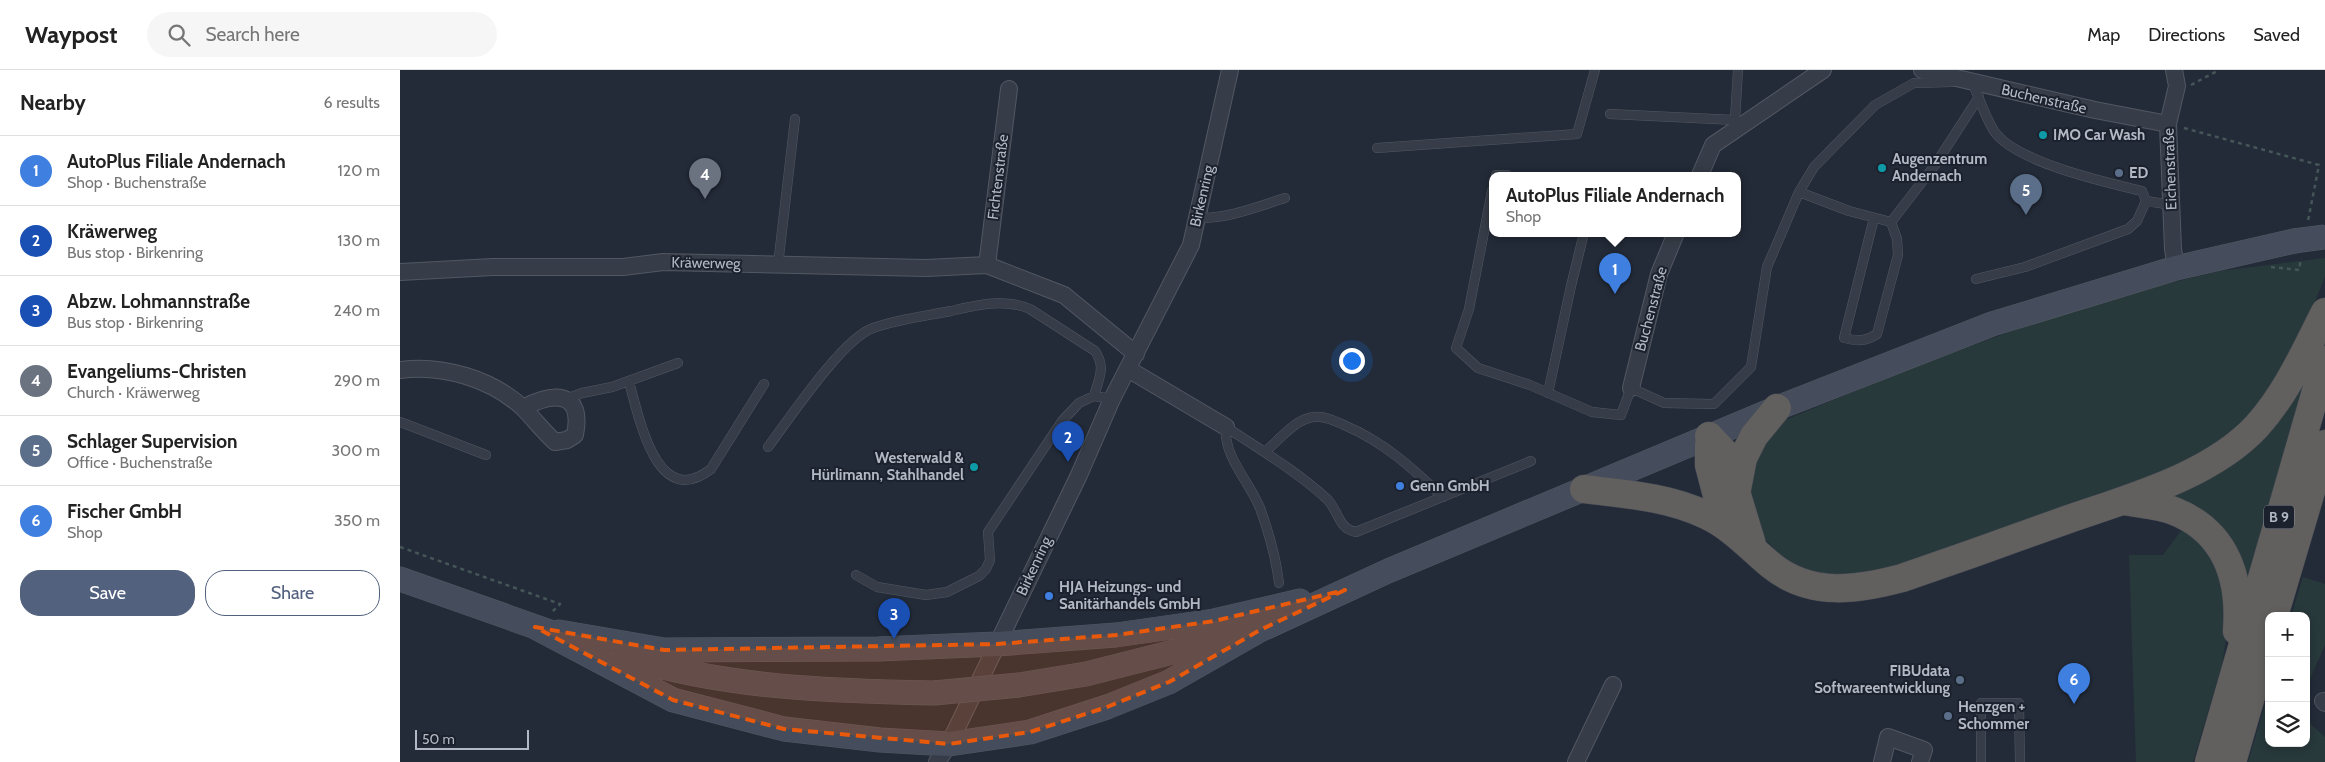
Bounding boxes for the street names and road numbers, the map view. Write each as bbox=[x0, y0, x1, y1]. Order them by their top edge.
street label: Buchenstraße bbox=[2000, 80, 2089, 118]
street label: Eichenstraße bbox=[2160, 127, 2180, 210]
street label: Fichtenstraße bbox=[984, 133, 1012, 221]
street label: Birkenring bbox=[1186, 163, 1218, 229]
street label: Kräwerweg bbox=[671, 253, 741, 273]
street label: Buchenstraße bbox=[1631, 264, 1671, 353]
road number: B 9 bbox=[2264, 506, 2294, 528]
street label: Birkenring bbox=[1013, 533, 1056, 598]

